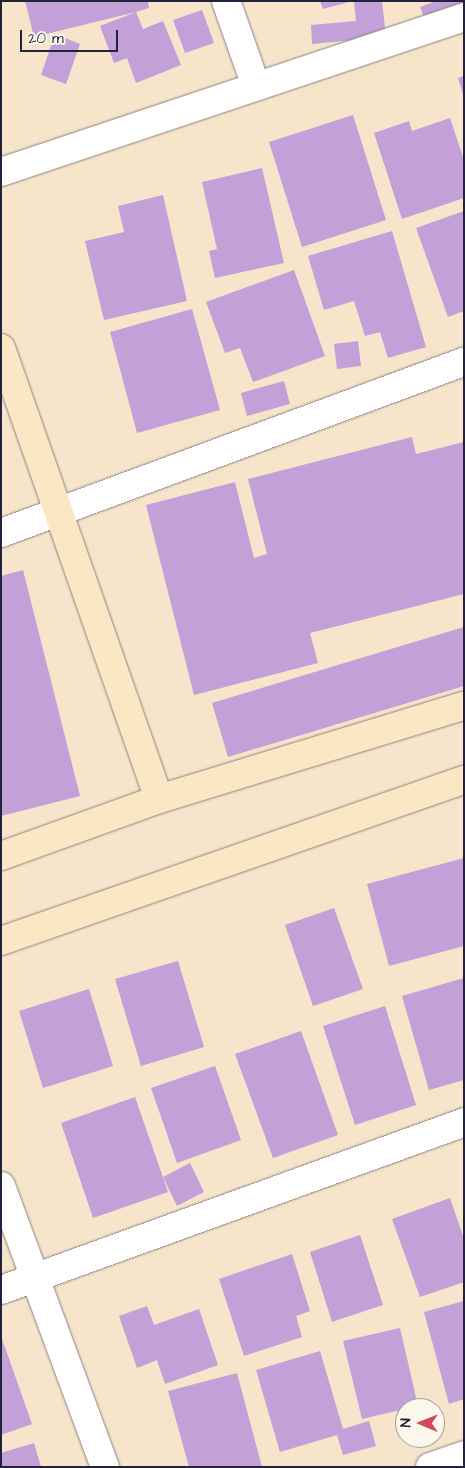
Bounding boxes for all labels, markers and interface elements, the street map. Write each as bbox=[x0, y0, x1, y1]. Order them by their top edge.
scale bar bbox=[22, 20, 120, 52]
text: 20 m bbox=[28, 28, 64, 49]
north arrow bbox=[395, 1398, 445, 1448]
text: N bbox=[396, 1418, 416, 1427]

